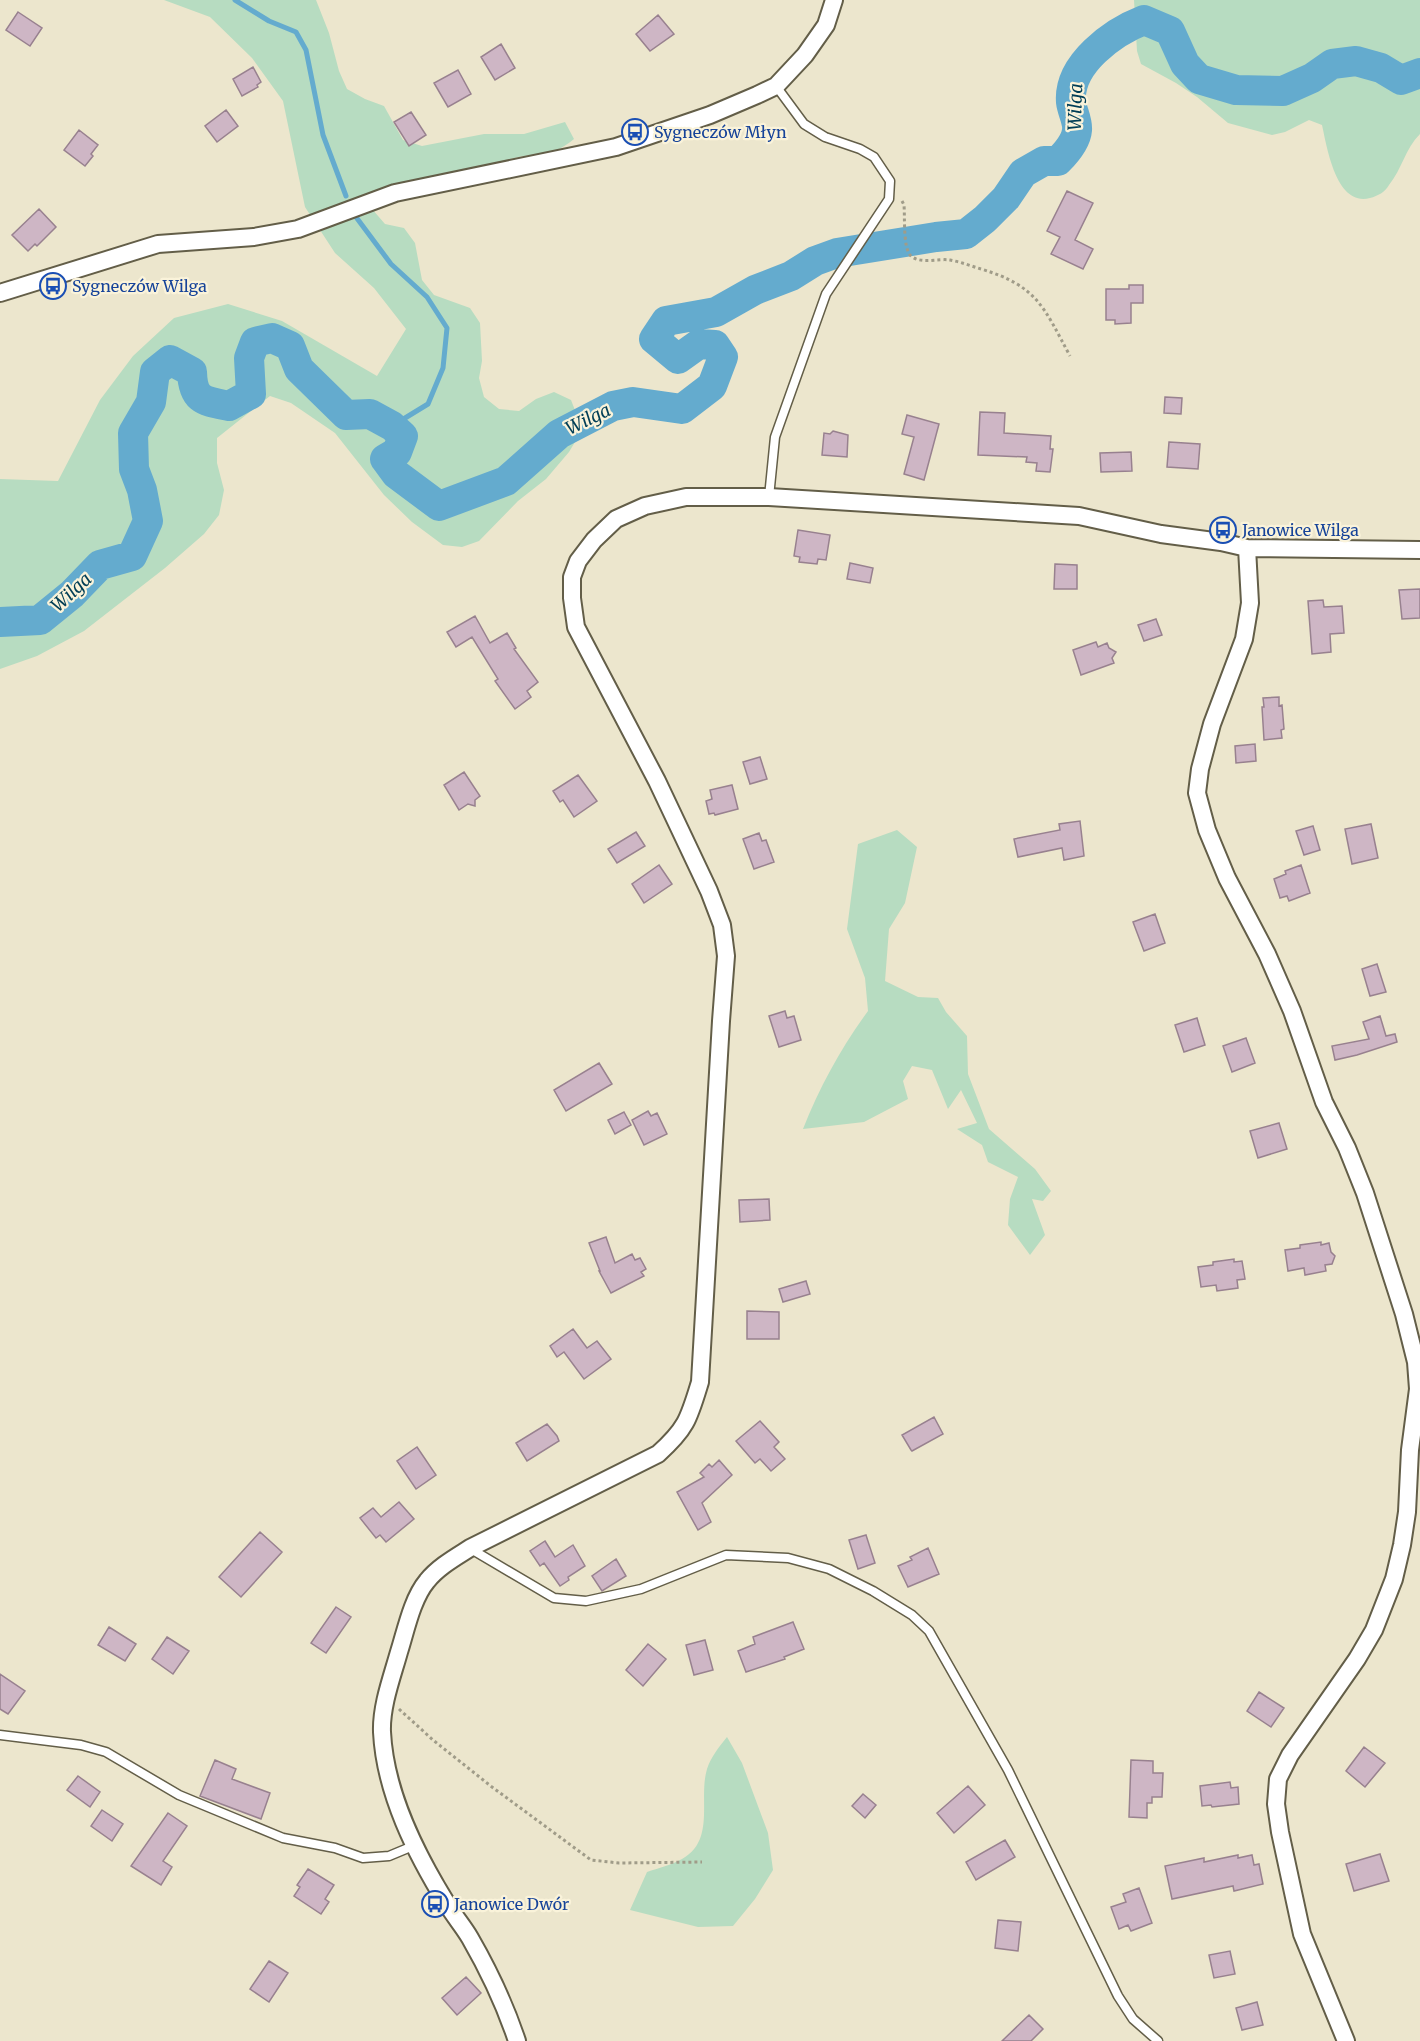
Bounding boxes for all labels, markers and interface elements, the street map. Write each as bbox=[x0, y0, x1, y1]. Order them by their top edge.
water label: Wilga bbox=[1063, 83, 1087, 131]
bus stop icon: Sygneczów Młyn bbox=[620, 117, 650, 147]
place label: Sygneczów Młyn bbox=[654, 122, 787, 142]
bus stop icon: Sygneczów Wilga bbox=[38, 271, 68, 301]
place label: Sygneczów Wilga bbox=[72, 276, 207, 296]
water label: Wilga bbox=[562, 398, 614, 440]
bus stop icon: Janowice Wilga bbox=[1208, 515, 1238, 545]
place label: Janowice Wilga bbox=[1241, 520, 1359, 540]
water label: Wilga bbox=[46, 567, 96, 617]
bus stop icon: Janowice Dwór bbox=[420, 1889, 450, 1919]
place label: Janowice Dwór bbox=[453, 1894, 569, 1914]

